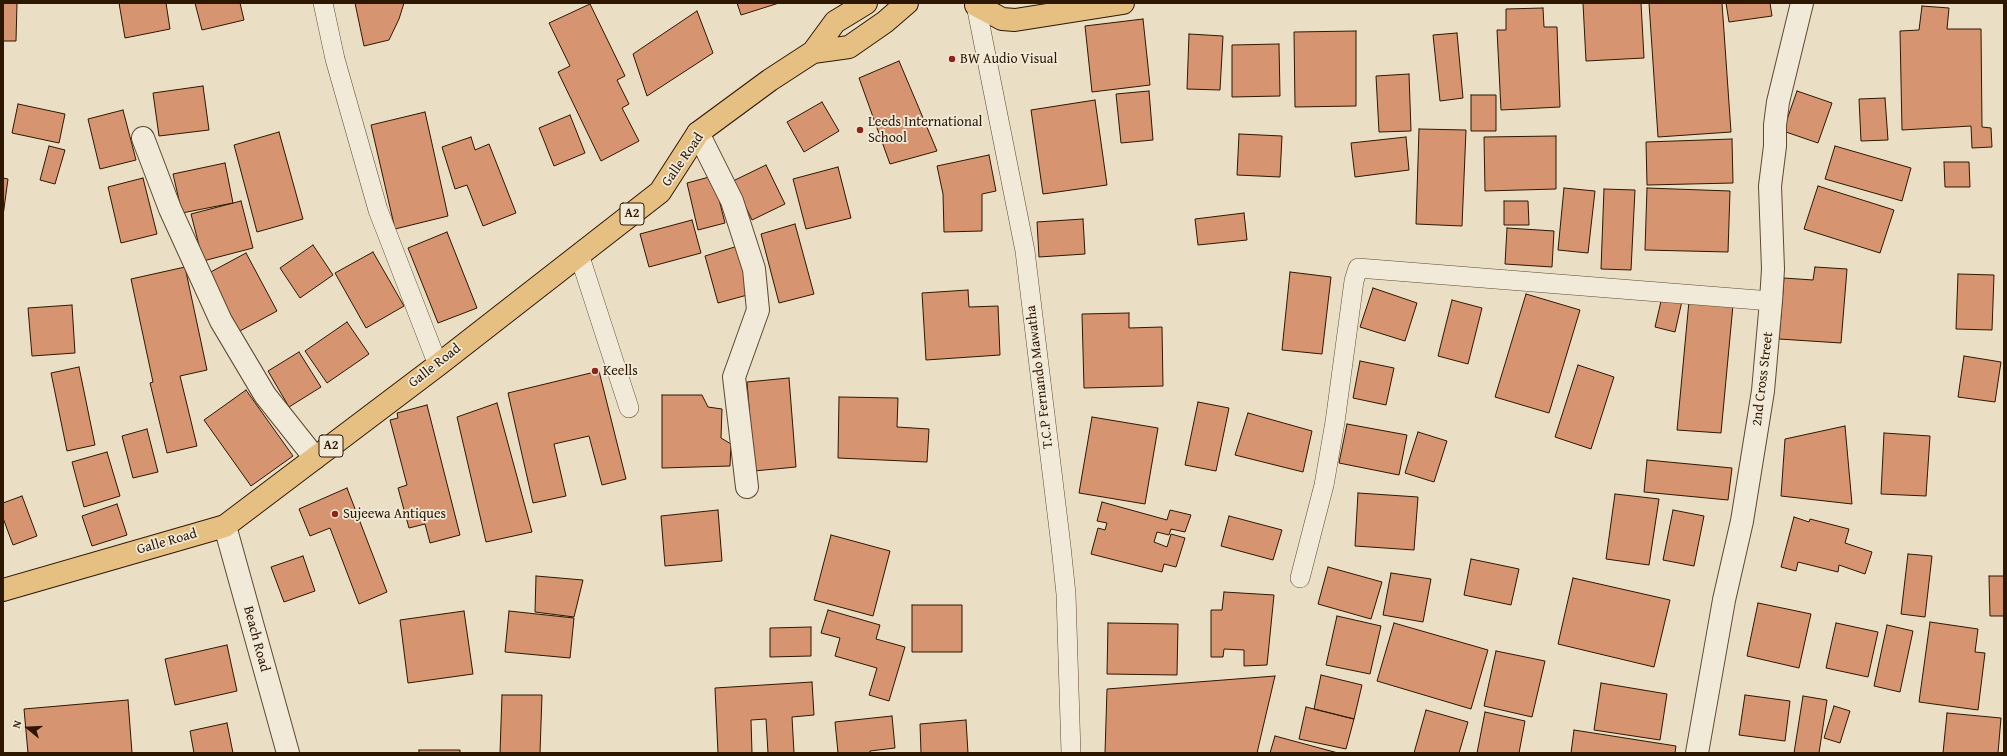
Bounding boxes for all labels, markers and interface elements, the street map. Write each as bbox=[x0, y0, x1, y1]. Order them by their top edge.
place label: BW Audio Visual bbox=[960, 51, 1057, 67]
marker: BW Audio Visual bbox=[947, 54, 957, 64]
place label: Leeds International School bbox=[868, 114, 982, 146]
marker: Leeds International School bbox=[855, 125, 865, 135]
street label: Galle Road bbox=[658, 130, 708, 190]
road number: A2 bbox=[620, 203, 644, 225]
street label: T.C.P Fernando Mawatha bbox=[1023, 304, 1057, 450]
street label: 2nd Cross Street bbox=[1749, 331, 1777, 427]
street label: Galle Road bbox=[406, 340, 464, 392]
place label: Keells bbox=[603, 363, 638, 379]
marker: Keells bbox=[590, 366, 600, 376]
road number: A2 bbox=[319, 435, 343, 457]
place label: Sujeewa Antiques bbox=[343, 506, 446, 522]
marker: Sujeewa Antiques bbox=[330, 509, 340, 519]
street label: Galle Road bbox=[135, 525, 199, 559]
street label: Beach Road bbox=[239, 604, 273, 674]
north arrow bbox=[8, 708, 48, 748]
text: N bbox=[8, 718, 25, 730]

